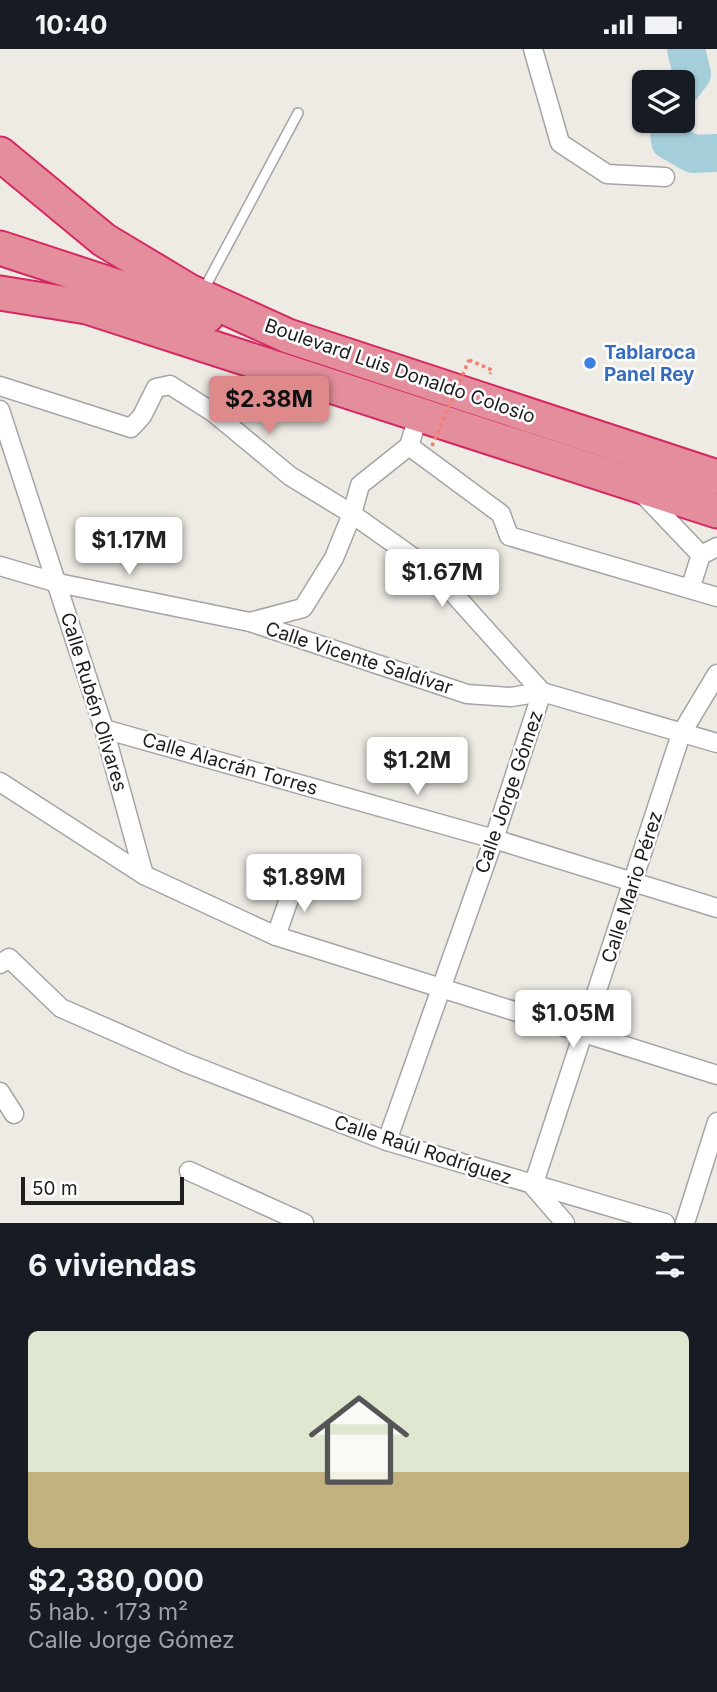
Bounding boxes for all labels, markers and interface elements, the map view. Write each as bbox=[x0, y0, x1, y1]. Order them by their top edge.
text: 10:40 bbox=[35, 9, 108, 40]
map controls bbox=[632, 70, 695, 133]
button: layers bbox=[632, 70, 695, 133]
street label: Boulevard Luis Donaldo Colosio bbox=[262, 314, 538, 428]
place label: Tablaroca Panel Rey bbox=[604, 341, 696, 386]
marker: Tablaroca Panel Rey bbox=[582, 355, 598, 371]
pin: $2.38M bbox=[212, 377, 326, 436]
text: $2.38M bbox=[225, 385, 313, 413]
pin: $1.17M bbox=[72, 517, 186, 577]
text: $1.17M bbox=[91, 526, 167, 554]
pin: $1.67M bbox=[385, 549, 499, 609]
text: $1.67M bbox=[401, 558, 483, 586]
street label: Calle Rubén Olivares bbox=[56, 610, 132, 794]
street label: Calle Vicente Saldívar bbox=[262, 617, 456, 699]
street label: Calle Jorge Gómez bbox=[470, 707, 548, 877]
street label: Calle Alacrán Torres bbox=[140, 728, 320, 800]
pin: $1.2M bbox=[368, 737, 466, 797]
text: $1.2M bbox=[383, 746, 451, 774]
street label: Calle Mario Pérez bbox=[597, 808, 667, 966]
pin: $1.89M bbox=[247, 855, 361, 914]
text: $1.89M bbox=[262, 863, 346, 891]
pin: $1.05M bbox=[516, 991, 630, 1050]
text: $1.05M bbox=[531, 999, 615, 1027]
street label: Calle Raúl Rodríguez bbox=[331, 1110, 515, 1190]
scale bar bbox=[21, 1174, 184, 1206]
text: 50 m bbox=[32, 1177, 78, 1200]
icon: filters bbox=[651, 1246, 689, 1284]
text: 6 viviendas bbox=[28, 1247, 197, 1283]
icon: home bbox=[296, 1377, 422, 1503]
text: $2,380,000 bbox=[28, 1562, 204, 1598]
text: 5 hab. · 173 m² bbox=[28, 1598, 188, 1626]
text: Calle Jorge Gómez bbox=[28, 1626, 235, 1654]

